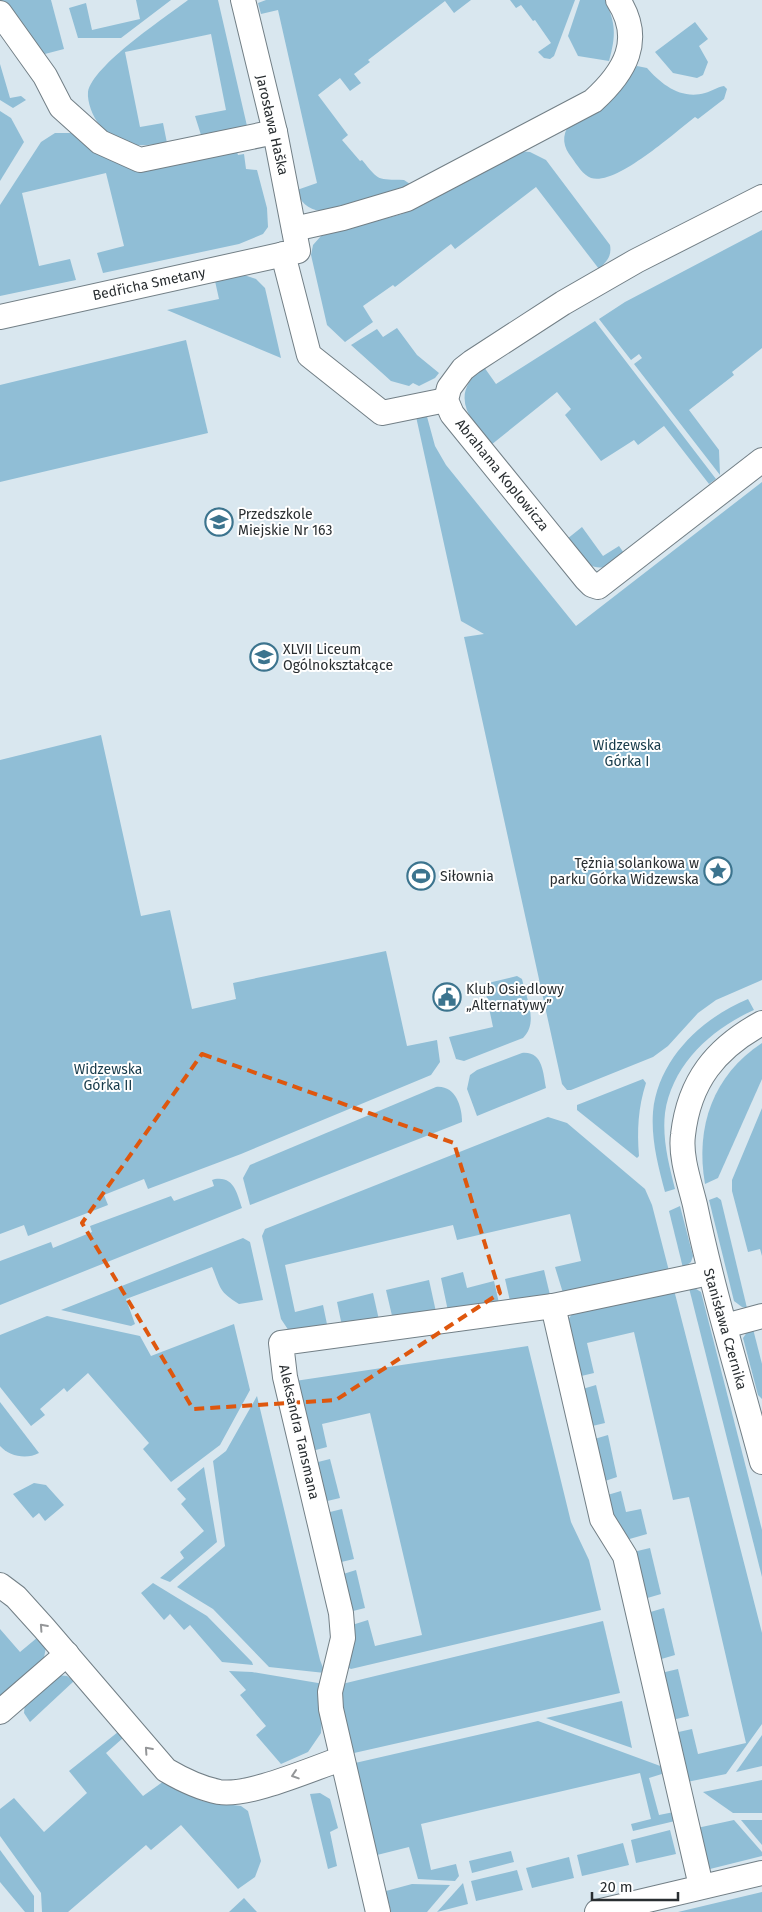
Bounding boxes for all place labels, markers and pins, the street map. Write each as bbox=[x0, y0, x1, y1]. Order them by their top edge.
place label: Przedszkole Miejskie Nr 163 bbox=[238, 506, 332, 539]
school or university icon: Przedszkole Miejskie Nr 163 bbox=[204, 507, 234, 537]
place label: XLVII Liceum Ogólnokształcące bbox=[283, 641, 393, 674]
school or university icon: XLVII Liceum Ogólnokształcące bbox=[249, 642, 279, 672]
place label: Tężnia solankowa w parku Górka Widzewska bbox=[549, 855, 699, 888]
place icon: Tężnia solankowa w parku Górka Widzewska bbox=[703, 856, 733, 886]
sports icon: Siłownia bbox=[406, 861, 436, 891]
place label: Siłownia bbox=[440, 868, 494, 885]
place label: Klub Osiedlowy „Alternatywy” bbox=[466, 981, 564, 1014]
public building icon: Klub Osiedlowy „Alternatywy” bbox=[432, 982, 462, 1012]

